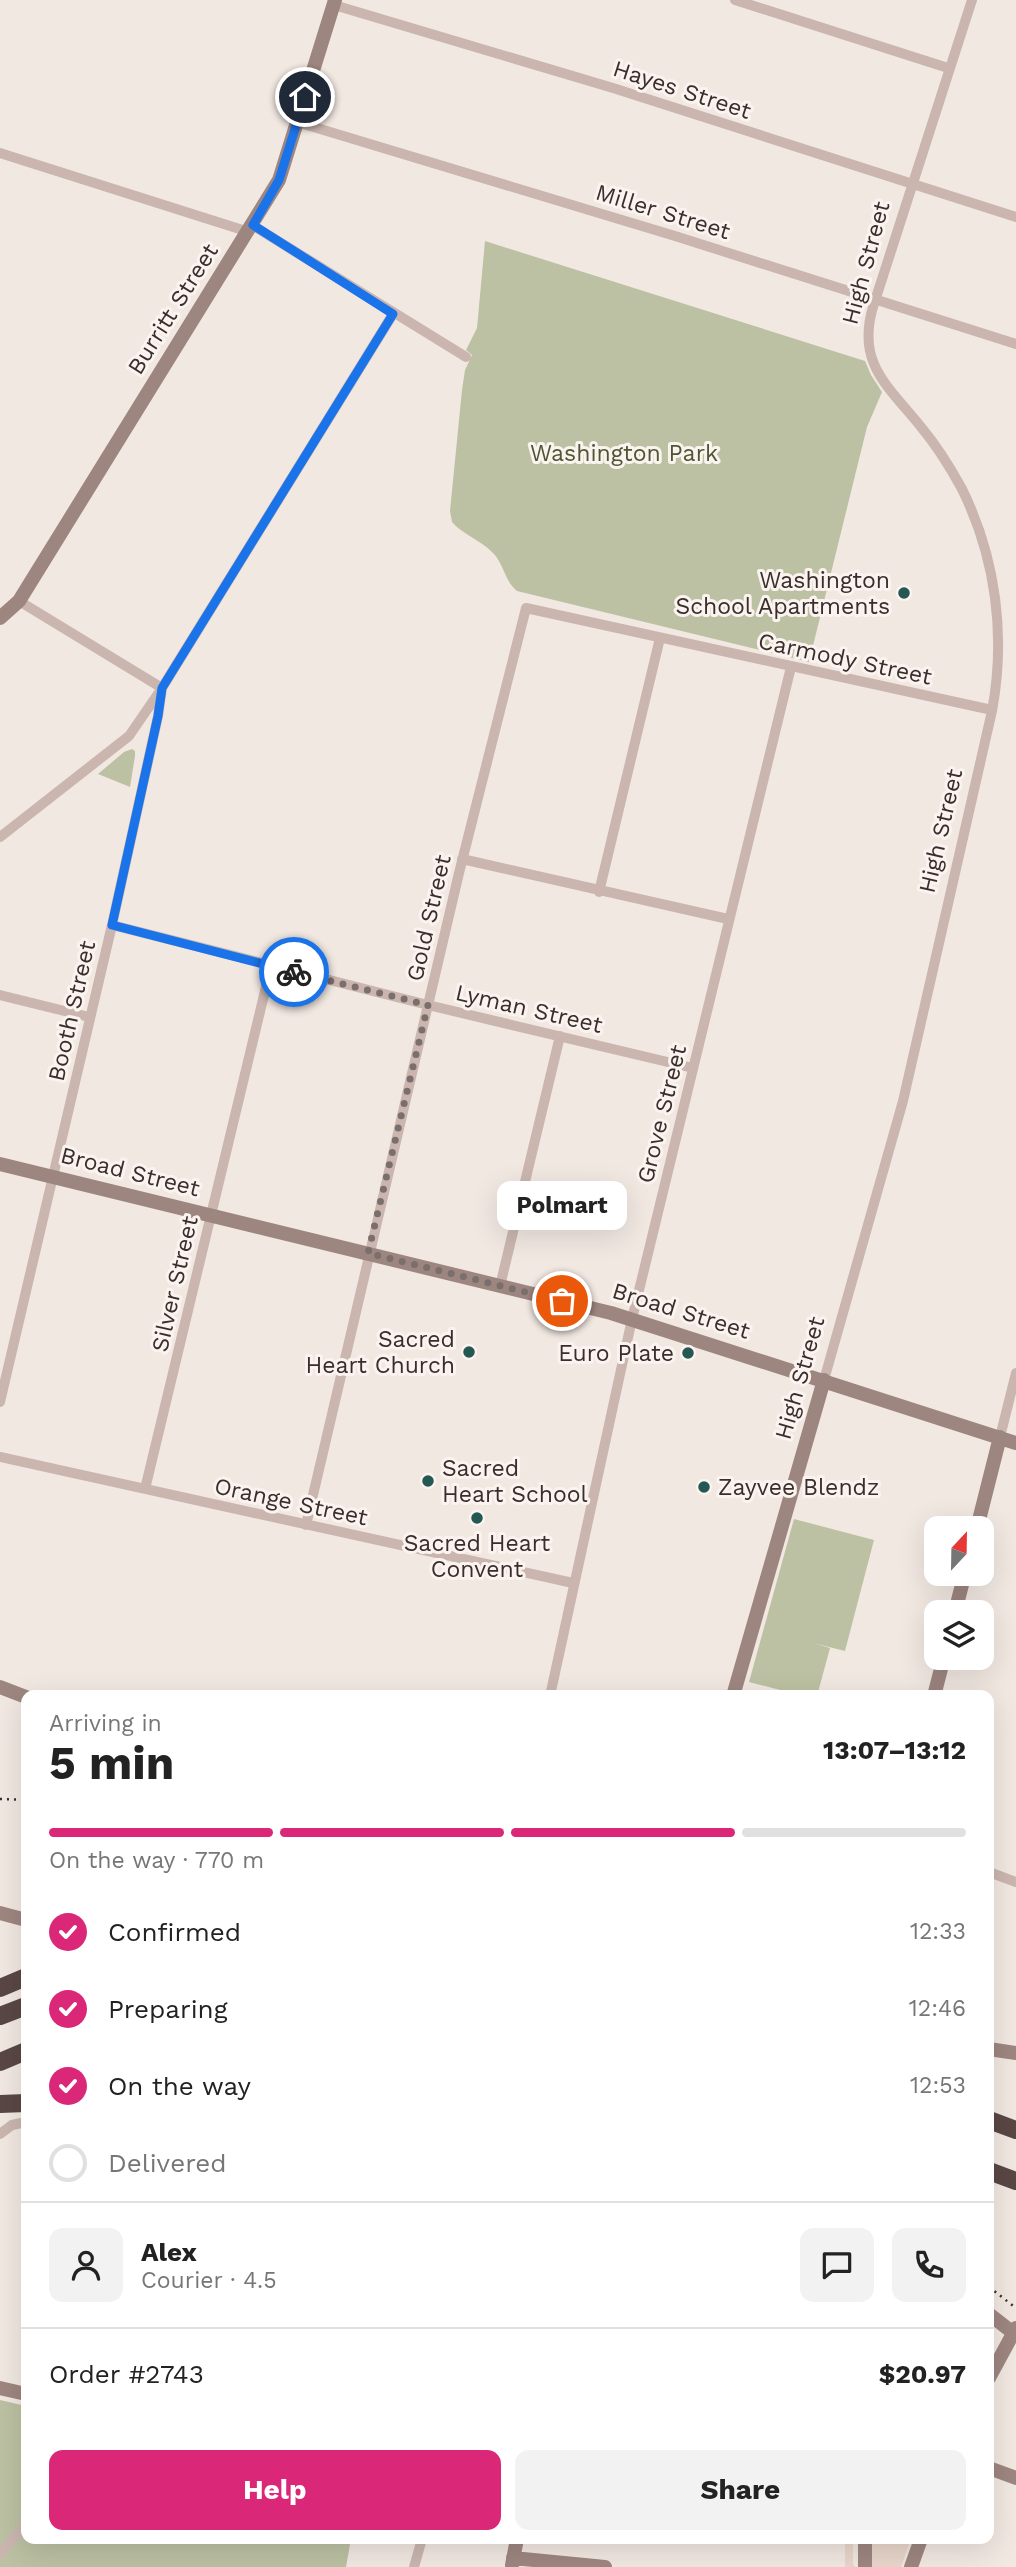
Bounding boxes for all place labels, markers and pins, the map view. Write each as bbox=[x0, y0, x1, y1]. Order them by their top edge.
pin bbox=[275, 67, 335, 127]
place label: Washington School Apartments bbox=[675, 567, 890, 620]
marker: Washington School Apartments bbox=[896, 585, 912, 601]
callout: Polmart bbox=[497, 1182, 627, 1231]
pin bbox=[532, 1271, 592, 1331]
place label: Sacred Heart Church bbox=[306, 1326, 455, 1379]
place label: Euro Plate bbox=[558, 1340, 674, 1367]
marker: Sacred Heart Church bbox=[461, 1344, 477, 1360]
marker: Euro Plate bbox=[680, 1345, 696, 1361]
place label: Sacred Heart School bbox=[442, 1455, 588, 1508]
marker: Sacred Heart School bbox=[420, 1473, 436, 1489]
place label: Zayvee Blendz bbox=[718, 1474, 879, 1501]
marker: Zayvee Blendz bbox=[696, 1479, 712, 1495]
marker: Sacred Heart Convent bbox=[469, 1510, 485, 1526]
place label: Sacred Heart Convent bbox=[404, 1530, 551, 1583]

